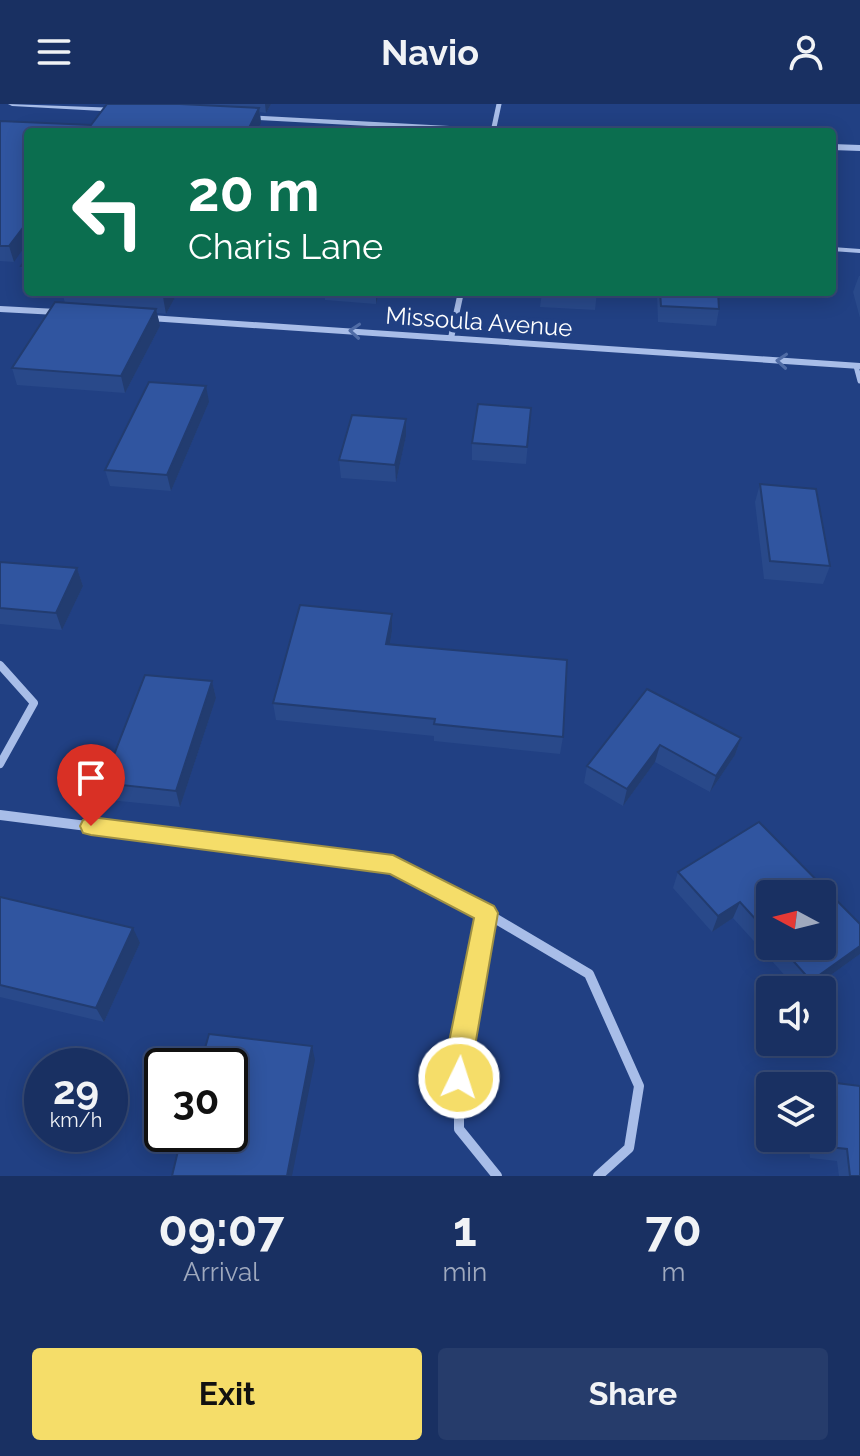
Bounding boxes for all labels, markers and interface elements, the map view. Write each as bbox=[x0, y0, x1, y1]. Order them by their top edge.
icon: menu bbox=[32, 30, 76, 74]
icon: person bbox=[784, 30, 828, 74]
text: Navio bbox=[381, 31, 479, 73]
text: 20 m bbox=[188, 158, 320, 224]
icon: left bbox=[56, 160, 160, 264]
text: Charis Lane bbox=[188, 225, 383, 267]
street label: Missoula Avenue bbox=[385, 301, 573, 342]
one-way arrow bbox=[348, 323, 361, 340]
one-way arrow bbox=[775, 353, 788, 370]
pin bbox=[57, 744, 125, 826]
icon: arrive bbox=[69, 756, 113, 800]
north arrow bbox=[756, 880, 836, 960]
map controls bbox=[756, 880, 836, 1152]
button: sound bbox=[756, 976, 836, 1056]
position arrow bbox=[417, 1036, 501, 1120]
speed limit sign: 30 bbox=[144, 1048, 248, 1152]
text: 29 bbox=[53, 1066, 99, 1113]
button: layers bbox=[756, 1072, 836, 1152]
text: km/h bbox=[50, 1108, 102, 1132]
text: 09:07 bbox=[158, 1201, 284, 1257]
text: 1 bbox=[453, 1201, 477, 1257]
text: 70 bbox=[645, 1201, 702, 1257]
text: Arrival bbox=[183, 1257, 259, 1287]
text: min bbox=[442, 1257, 487, 1287]
text: m bbox=[662, 1257, 686, 1287]
button: Exit bbox=[32, 1348, 422, 1440]
button: Share bbox=[438, 1348, 828, 1440]

